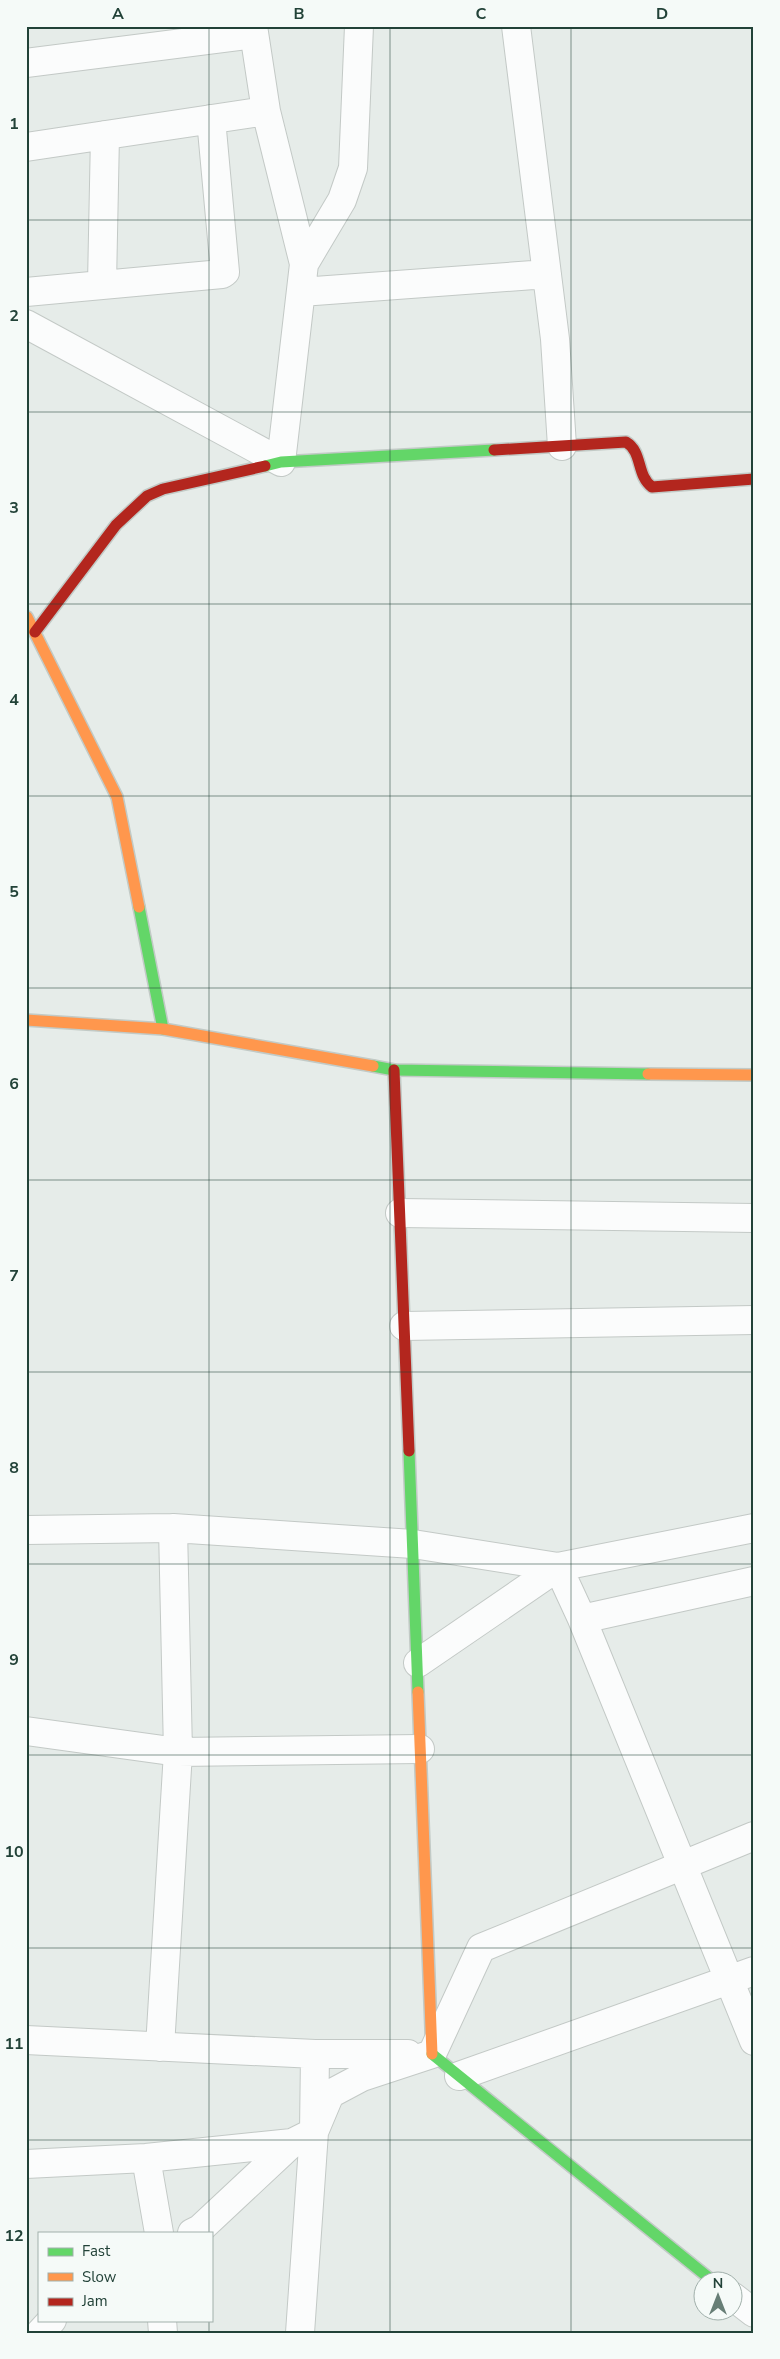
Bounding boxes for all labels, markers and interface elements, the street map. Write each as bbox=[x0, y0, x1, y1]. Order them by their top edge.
text: A bbox=[112, 3, 124, 25]
text: B bbox=[293, 3, 305, 25]
text: C bbox=[476, 3, 487, 25]
text: D bbox=[656, 3, 668, 25]
text: 1 bbox=[9, 113, 19, 135]
text: 2 bbox=[9, 305, 19, 327]
text: 3 bbox=[9, 497, 19, 519]
text: 4 bbox=[9, 689, 19, 711]
text: 5 bbox=[9, 881, 19, 903]
text: 6 bbox=[9, 1073, 19, 1095]
text: 7 bbox=[9, 1265, 19, 1287]
text: 8 bbox=[9, 1457, 19, 1479]
text: 9 bbox=[9, 1649, 19, 1671]
text: 10 bbox=[4, 1841, 24, 1863]
text: 11 bbox=[4, 2033, 24, 2055]
text: 12 bbox=[4, 2225, 24, 2247]
legend bbox=[38, 2232, 212, 2322]
text: Fast bbox=[82, 2241, 111, 2261]
text: Slow bbox=[82, 2267, 117, 2287]
north arrow bbox=[692, 2272, 742, 2322]
text: N bbox=[713, 2274, 723, 2293]
text: Jam bbox=[81, 2291, 108, 2311]

